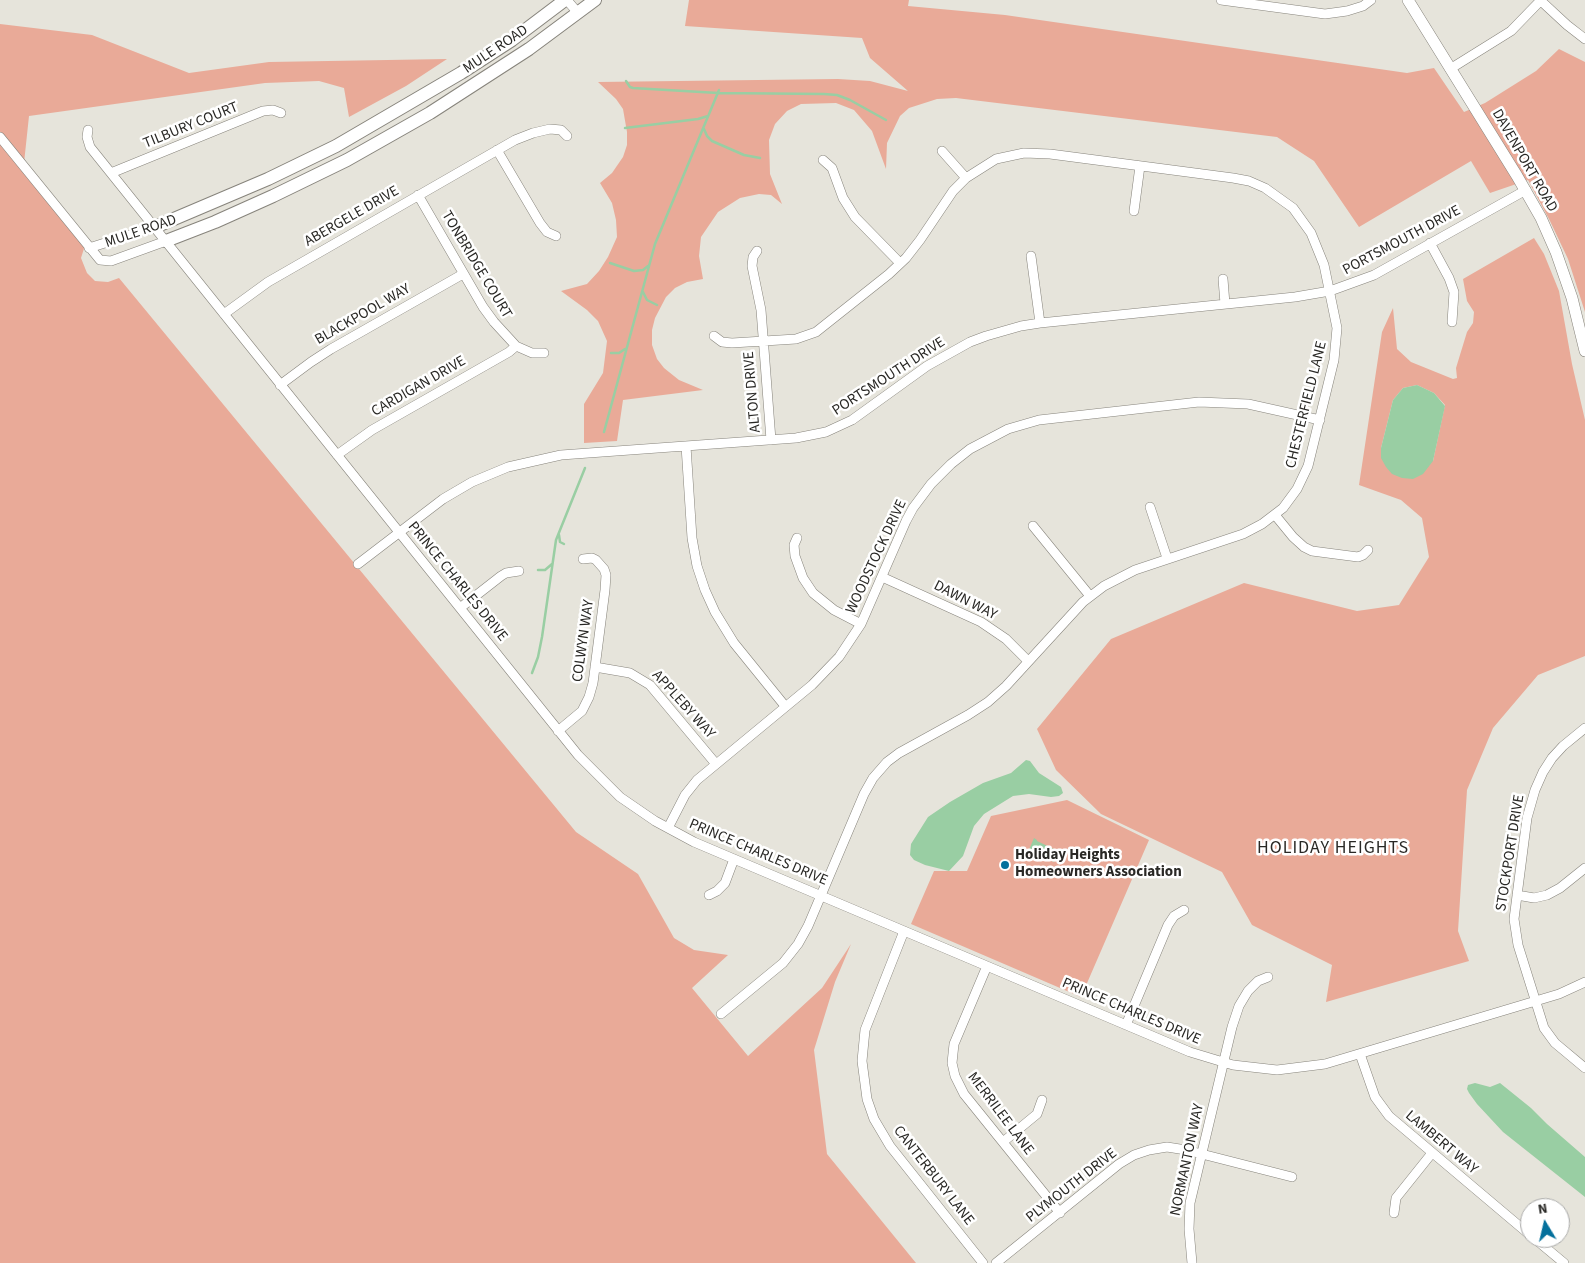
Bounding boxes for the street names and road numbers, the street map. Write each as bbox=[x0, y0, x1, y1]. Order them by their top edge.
street label: MULE ROAD bbox=[460, 22, 532, 78]
street label: TILBURY COURT bbox=[141, 99, 241, 153]
street label: DAVENPORT ROAD bbox=[1487, 106, 1561, 216]
street label: ABERGELE DRIVE bbox=[302, 183, 402, 251]
street label: PORTSMOUTH DRIVE bbox=[1340, 202, 1464, 280]
street label: TONBRIDGE COURT bbox=[437, 208, 515, 322]
street label: MULE ROAD bbox=[103, 211, 179, 253]
street label: BLACKPOOL WAY bbox=[312, 280, 414, 350]
street label: PORTSMOUTH DRIVE bbox=[829, 334, 949, 420]
street label: CHESTERFIELD LANE bbox=[1283, 340, 1331, 470]
street label: ALTON DRIVE bbox=[740, 351, 766, 433]
street label: CARDIGAN DRIVE bbox=[369, 353, 469, 421]
street label: WOODSTOCK DRIVE bbox=[843, 497, 911, 617]
street label: PRINCE CHARLES DRIVE bbox=[403, 519, 511, 645]
street label: DAWN WAY bbox=[930, 577, 1000, 625]
street label: COLWYN WAY bbox=[569, 599, 599, 683]
street label: APPLEBY WAY bbox=[648, 667, 718, 743]
street label: STOCKPORT DRIVE bbox=[1493, 793, 1529, 913]
street label: PRINCE CHARLES DRIVE bbox=[686, 816, 830, 890]
street label: PRINCE CHARLES DRIVE bbox=[1059, 975, 1203, 1049]
street label: MERRILEE LANE bbox=[963, 1069, 1037, 1159]
street label: NORMANTON WAY bbox=[1167, 1102, 1209, 1218]
street label: LAMBERT WAY bbox=[1401, 1107, 1481, 1179]
street label: CANTERBURY LANE bbox=[889, 1123, 977, 1229]
street label: PLYMOUTH DRIVE bbox=[1023, 1145, 1121, 1227]

